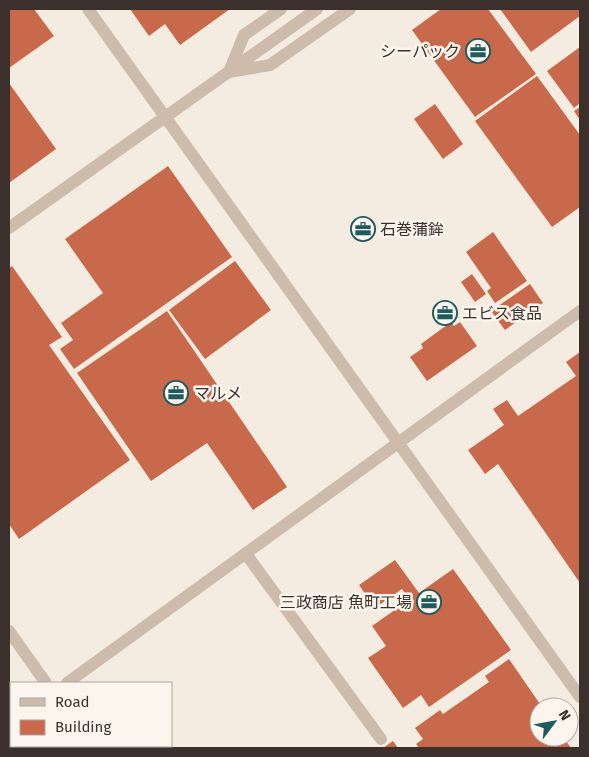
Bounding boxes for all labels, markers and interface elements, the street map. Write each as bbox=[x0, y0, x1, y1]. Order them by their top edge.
office icon: シーパック bbox=[465, 38, 491, 64]
place label: シーパック bbox=[380, 42, 460, 61]
office icon: 石巻蒲鉾 bbox=[350, 216, 376, 242]
place label: 石巻蒲鉾 bbox=[380, 220, 444, 239]
office icon: エビス食品 bbox=[432, 300, 458, 326]
place label: エビス食品 bbox=[462, 304, 542, 323]
office icon: マルメ bbox=[163, 380, 189, 406]
place label: マルメ bbox=[194, 384, 242, 403]
office icon: 三政商店 魚町工場 bbox=[416, 589, 442, 615]
place label: 三政商店 魚町工場 bbox=[280, 593, 412, 612]
legend bbox=[10, 682, 172, 747]
text: Road bbox=[55, 693, 90, 711]
north arrow bbox=[529, 697, 579, 747]
text: N bbox=[555, 707, 574, 724]
text: Building bbox=[55, 718, 111, 736]

